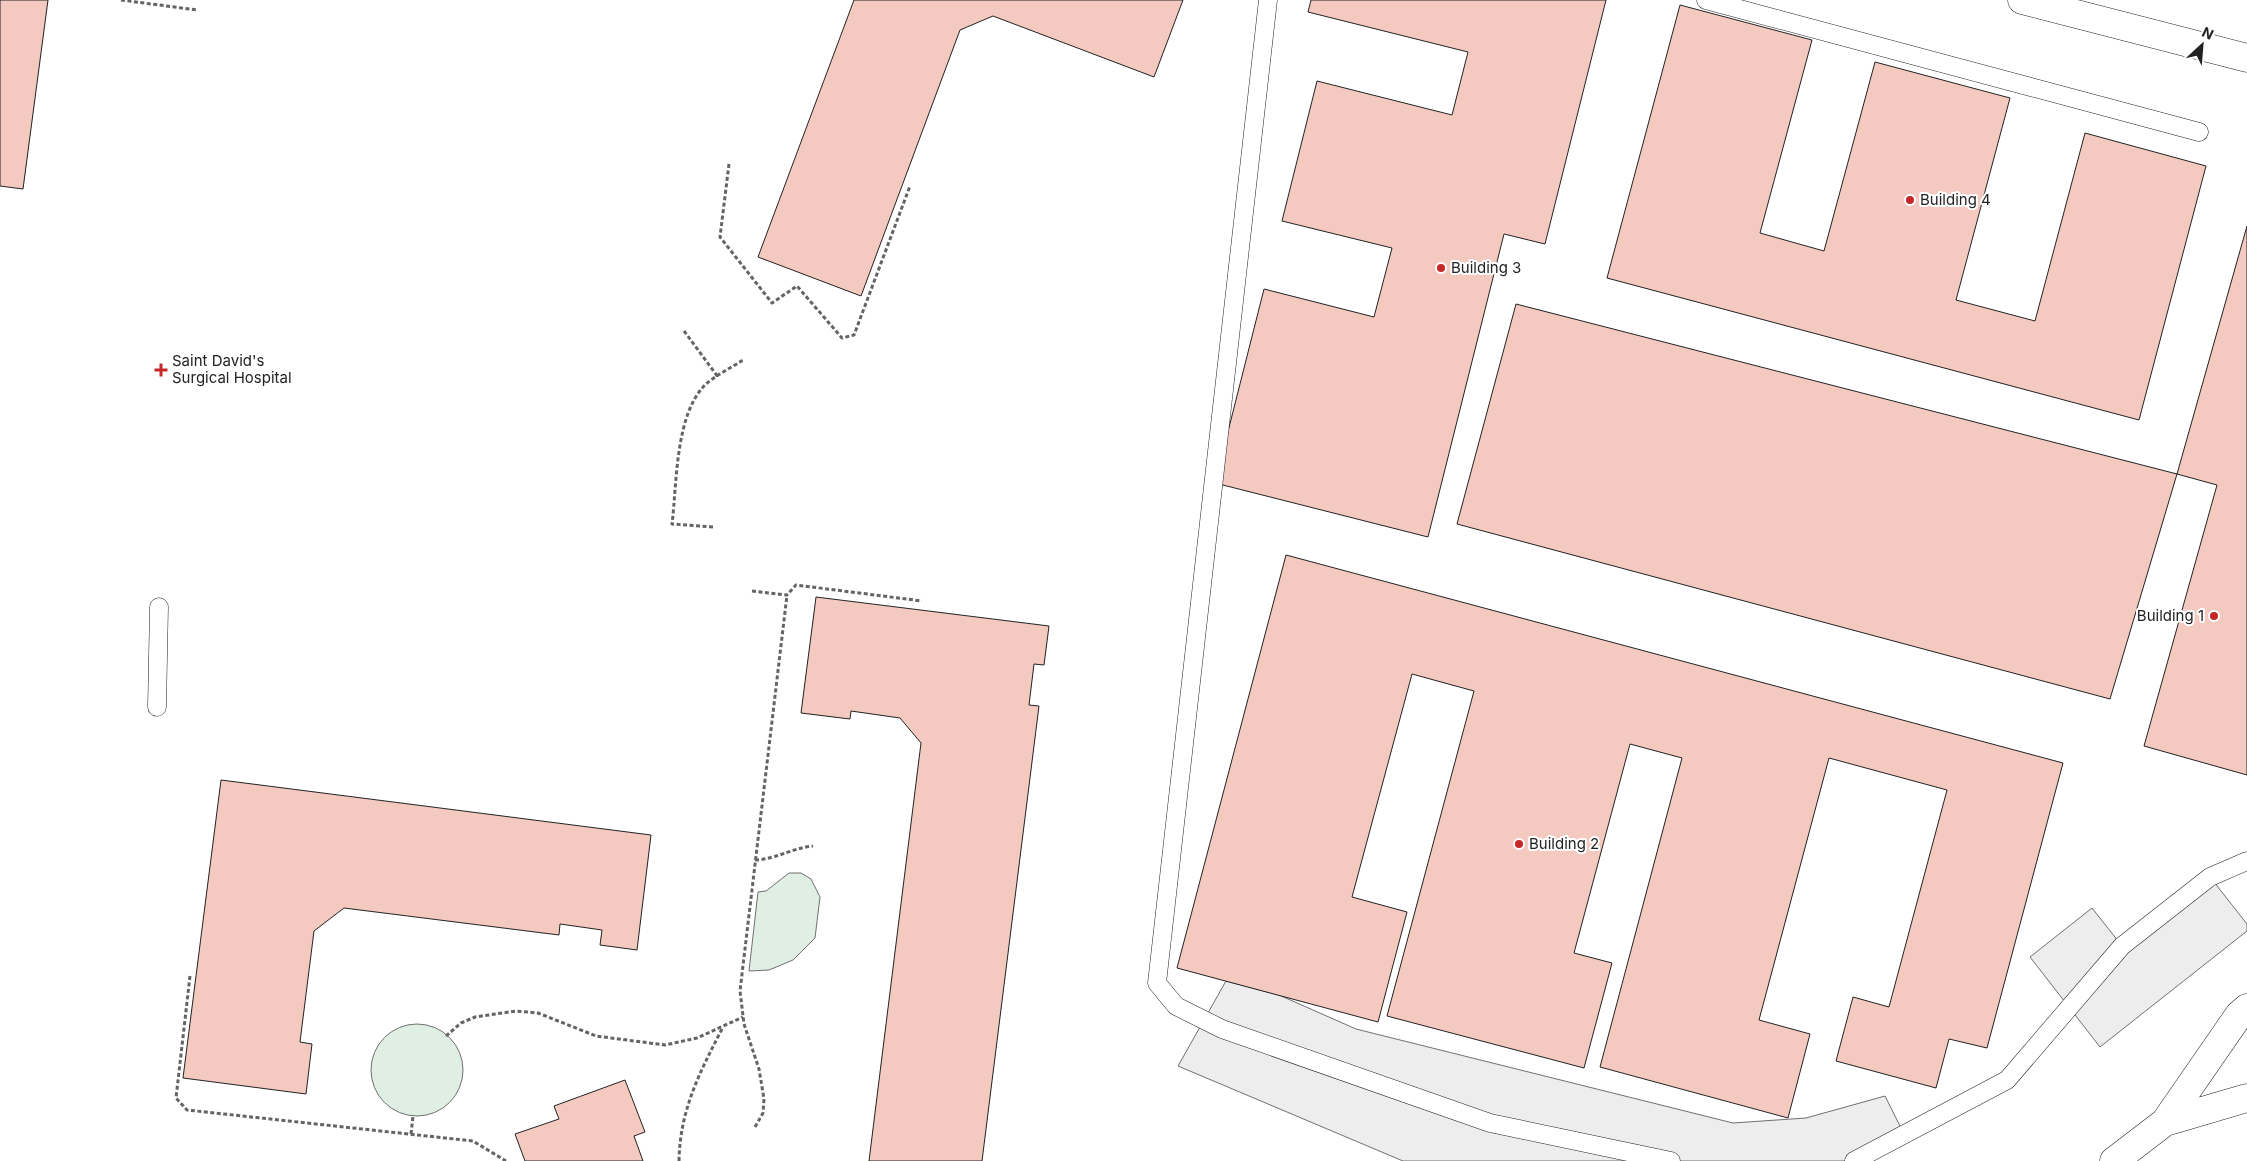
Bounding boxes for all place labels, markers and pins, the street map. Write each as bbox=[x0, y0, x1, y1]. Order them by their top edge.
place label: Building 4 bbox=[1920, 190, 1991, 209]
marker: Building 4 bbox=[1904, 194, 1916, 206]
place label: Building 3 bbox=[1451, 258, 1521, 277]
marker: Building 3 bbox=[1435, 262, 1447, 274]
place label: Saint David's Surgical Hospital bbox=[172, 351, 292, 387]
marker: Saint David's Surgical Hospital bbox=[154, 363, 168, 377]
place label: Building 1 bbox=[2137, 606, 2204, 625]
marker: Building 1 bbox=[2208, 610, 2220, 622]
place label: Building 2 bbox=[1529, 834, 1599, 853]
marker: Building 2 bbox=[1513, 838, 1525, 850]

